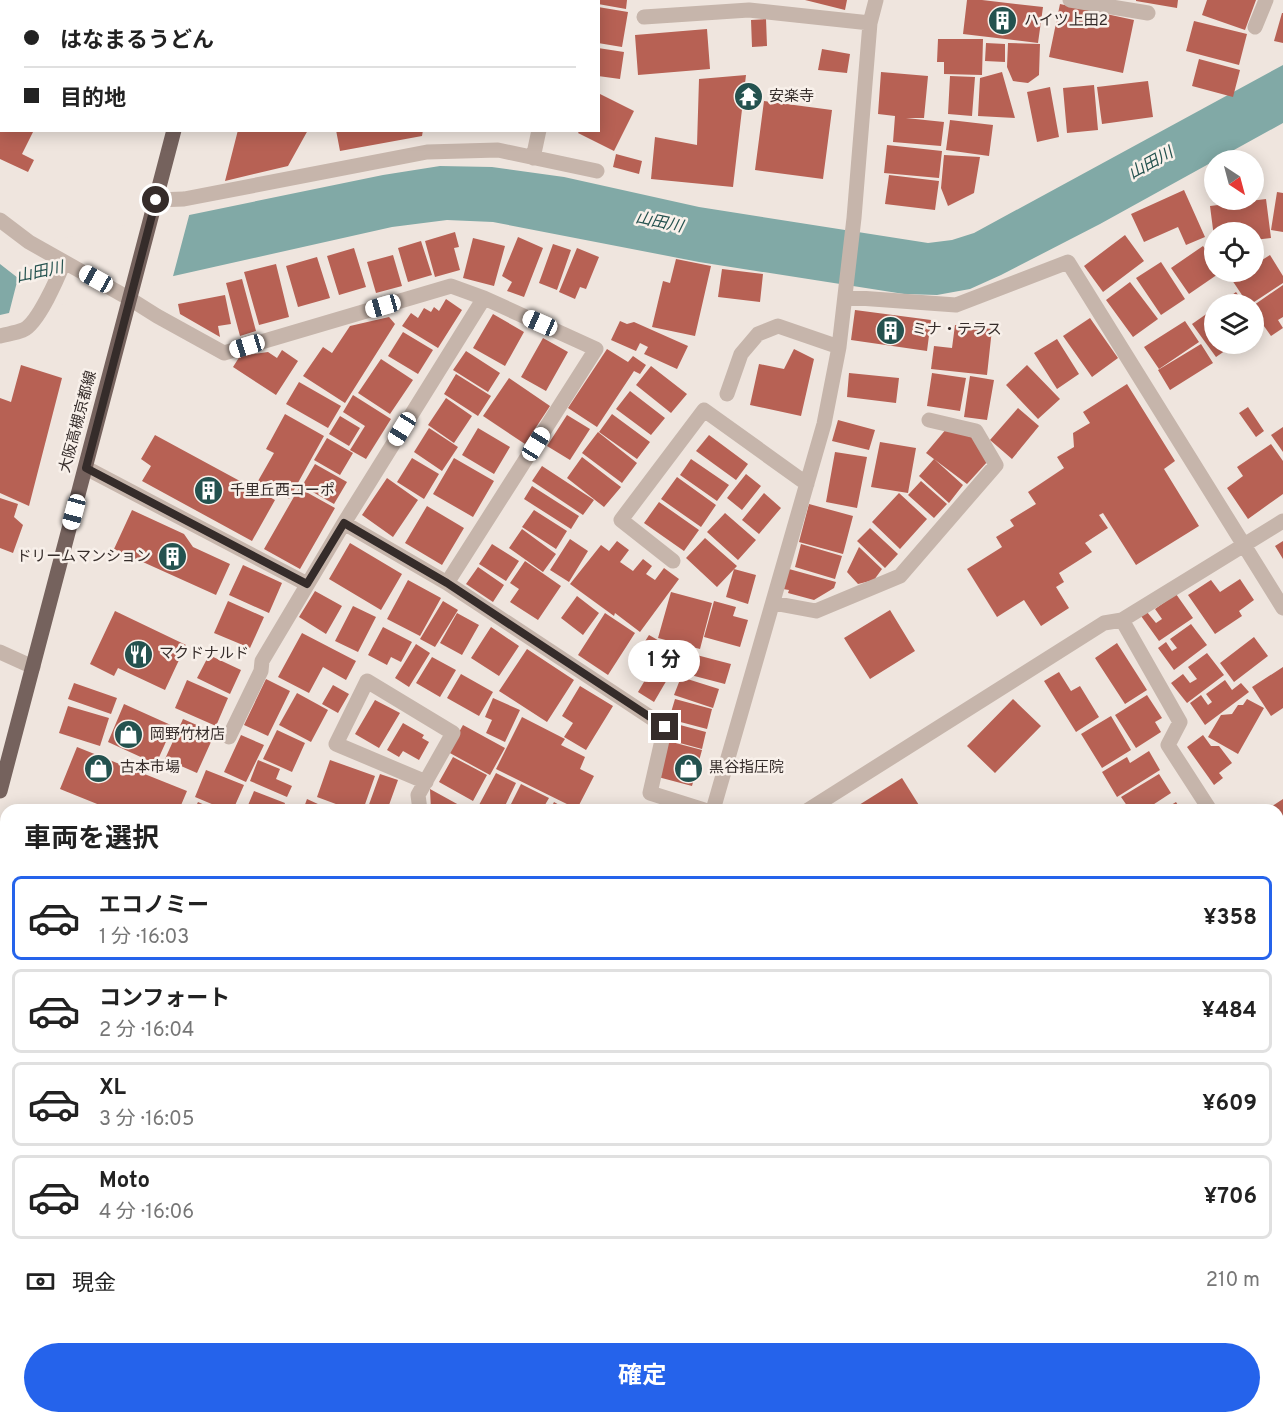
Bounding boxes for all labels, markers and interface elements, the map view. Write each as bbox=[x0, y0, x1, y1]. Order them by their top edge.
building icon: ハイツ上田2 bbox=[987, 5, 1019, 37]
place label: ハイツ上田2 bbox=[1024, 12, 1108, 31]
text: はなまるうどん bbox=[60, 28, 214, 55]
temple icon: 安楽寺 bbox=[732, 81, 764, 113]
text: 目的地 bbox=[60, 86, 126, 113]
place label: 安楽寺 bbox=[769, 88, 814, 107]
water label: 山田川 bbox=[1125, 143, 1179, 184]
north arrow bbox=[1204, 150, 1264, 210]
map controls bbox=[1204, 150, 1264, 354]
route start bbox=[142, 186, 169, 213]
water label: 山田川 bbox=[633, 208, 687, 238]
button: locate bbox=[1204, 222, 1264, 282]
water label: 山田川 bbox=[14, 258, 68, 288]
car bbox=[76, 262, 116, 296]
car bbox=[363, 292, 403, 320]
button: layers bbox=[1204, 294, 1264, 354]
car bbox=[520, 307, 560, 339]
building icon: ミナ・テラス bbox=[875, 314, 907, 346]
place label: ミナ・テラス bbox=[912, 321, 1002, 340]
car bbox=[227, 332, 267, 360]
street label: 大阪高槻京都線 bbox=[56, 369, 102, 475]
car bbox=[385, 409, 419, 449]
car bbox=[519, 424, 553, 464]
building icon: 千里丘西コーポ bbox=[193, 475, 225, 507]
place label: 千里丘西コーポ bbox=[230, 482, 335, 501]
car bbox=[61, 492, 87, 532]
building icon: ドリームマンション bbox=[156, 541, 188, 573]
place label: ドリームマンション bbox=[16, 548, 151, 567]
restaurant icon: マクドナルド bbox=[122, 638, 154, 670]
callout: 1 分 bbox=[629, 640, 701, 682]
place label: マクドナルド bbox=[159, 645, 249, 664]
text: 1 分 bbox=[648, 648, 681, 674]
route end bbox=[651, 713, 678, 740]
shop icon: 岡野竹材店 bbox=[113, 719, 145, 751]
place label: 岡野竹材店 bbox=[150, 725, 225, 745]
shop icon: 古本市場 bbox=[83, 752, 115, 784]
shop icon: 黒谷指圧院 bbox=[672, 752, 704, 784]
place label: 黒谷指圧院 bbox=[709, 758, 784, 778]
place label: 古本市場 bbox=[120, 759, 180, 778]
text: 車両を選択 bbox=[24, 823, 159, 857]
icon: car bbox=[27, 891, 81, 945]
text: エコノミー bbox=[99, 893, 209, 920]
text: ¥358 bbox=[1203, 905, 1257, 932]
text: 1 分 · 16:03 bbox=[99, 925, 189, 951]
icon: car bbox=[27, 984, 81, 1038]
text: コンフォート bbox=[99, 986, 230, 1013]
text: ¥484 bbox=[1202, 998, 1257, 1025]
text: 2 分 · 16:04 bbox=[99, 1018, 195, 1044]
text: XL bbox=[99, 1075, 126, 1102]
icon: car bbox=[27, 1077, 81, 1131]
text: ¥609 bbox=[1202, 1091, 1257, 1118]
text: 3 分 · 16:05 bbox=[99, 1107, 194, 1133]
text: Moto bbox=[99, 1168, 150, 1195]
icon: car bbox=[27, 1170, 81, 1224]
text: ¥706 bbox=[1204, 1184, 1257, 1211]
text: 4 分 · 16:06 bbox=[99, 1200, 194, 1226]
icon: cash bbox=[24, 1265, 57, 1298]
text: 210 m bbox=[1206, 1268, 1260, 1294]
text: 現金 bbox=[72, 1271, 116, 1298]
button: 確定 bbox=[24, 1343, 1260, 1412]

